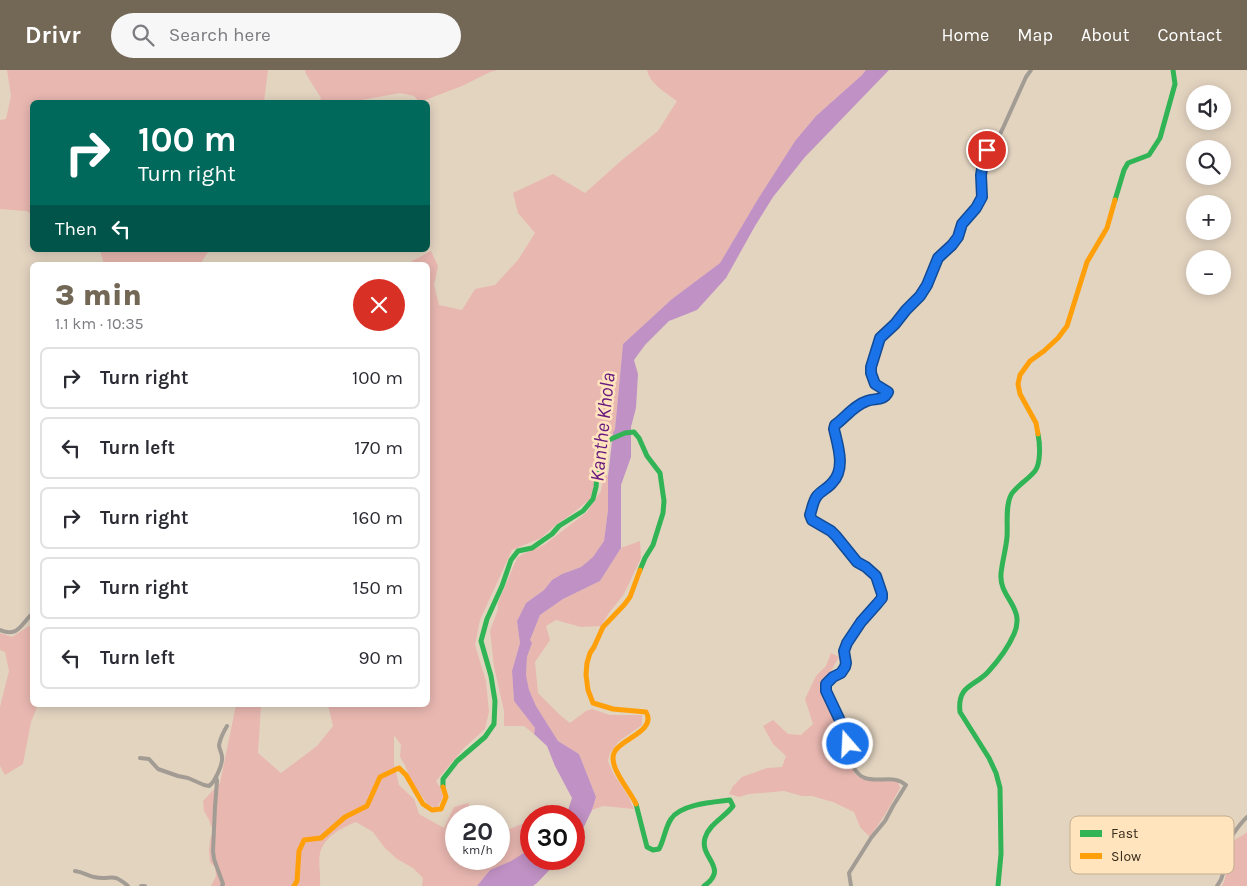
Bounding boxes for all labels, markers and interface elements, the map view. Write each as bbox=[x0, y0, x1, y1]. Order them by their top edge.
search box bbox=[111, 13, 461, 58]
text: Drivr bbox=[25, 21, 81, 49]
icon: search bbox=[129, 21, 157, 49]
text: Search here bbox=[169, 24, 271, 46]
text: Home bbox=[941, 24, 989, 46]
text: Map bbox=[1017, 24, 1053, 46]
text: About bbox=[1081, 24, 1130, 46]
text: Contact bbox=[1158, 24, 1222, 46]
map controls bbox=[1186, 85, 1231, 295]
button: sound bbox=[1186, 85, 1231, 130]
text: 100 m bbox=[138, 119, 237, 160]
icon: right bbox=[55, 120, 120, 185]
pin bbox=[966, 129, 1008, 171]
icon: arrive bbox=[973, 136, 1001, 164]
button: search bbox=[1186, 140, 1231, 185]
text: Turn right bbox=[138, 161, 236, 187]
button: + bbox=[1186, 195, 1231, 240]
icon: left bbox=[107, 215, 135, 243]
text: Then bbox=[55, 218, 97, 240]
button: − bbox=[1186, 250, 1231, 295]
text: 3 min bbox=[55, 277, 142, 313]
button: close bbox=[353, 279, 405, 331]
text: 1.1 km · 10:35 bbox=[55, 314, 144, 333]
icon: right bbox=[57, 364, 85, 392]
text: Turn right bbox=[100, 367, 189, 389]
text: 100 m bbox=[352, 367, 403, 389]
water label: Kanthe Khola bbox=[585, 371, 620, 483]
icon: left bbox=[57, 434, 85, 462]
text: Turn left bbox=[100, 437, 175, 459]
text: 170 m bbox=[354, 437, 403, 459]
icon: right bbox=[57, 504, 85, 532]
text: Turn right bbox=[100, 507, 189, 529]
text: 160 m bbox=[352, 507, 403, 529]
icon: right bbox=[57, 574, 85, 602]
text: Turn right bbox=[100, 577, 189, 599]
text: 150 m bbox=[352, 577, 403, 599]
icon: left bbox=[57, 644, 85, 672]
text: Turn left bbox=[100, 647, 175, 669]
text: 90 m bbox=[358, 647, 403, 669]
position arrow bbox=[821, 717, 873, 769]
speed limit sign: 30 bbox=[520, 805, 585, 870]
legend bbox=[1070, 816, 1234, 874]
text: 20 bbox=[462, 817, 493, 846]
text: Fast bbox=[1111, 825, 1138, 842]
text: km/h bbox=[462, 843, 493, 857]
text: Slow bbox=[1111, 848, 1141, 865]

